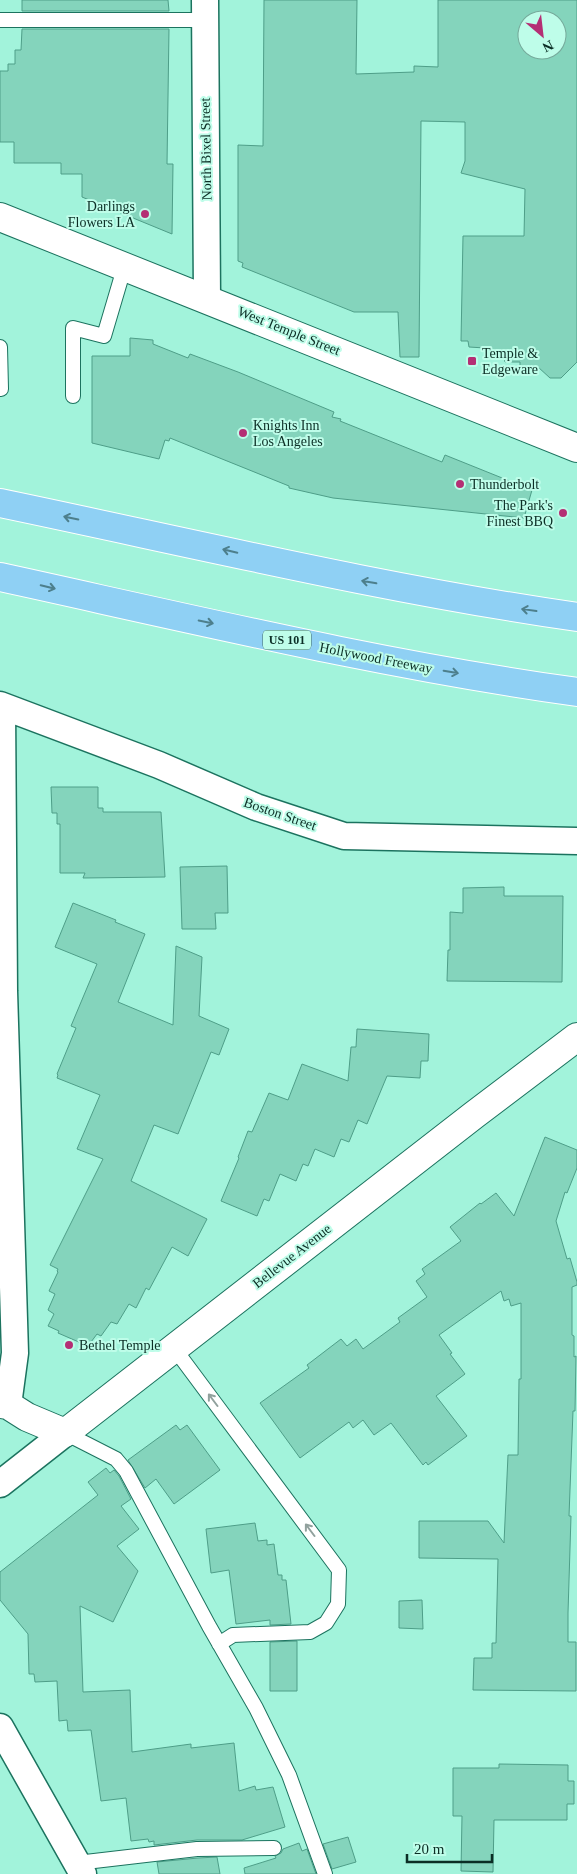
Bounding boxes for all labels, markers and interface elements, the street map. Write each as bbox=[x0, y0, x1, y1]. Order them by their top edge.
north arrow bbox=[517, 10, 567, 60]
text: N bbox=[540, 37, 556, 55]
street label: North Bixel Street bbox=[198, 97, 214, 200]
place label: Darlings Flowers LA bbox=[68, 199, 136, 230]
marker: Darlings Flowers LA bbox=[139, 208, 151, 220]
street label: West Temple Street bbox=[236, 304, 342, 358]
place label: Temple & Edgeware bbox=[482, 346, 538, 377]
marker: Temple & Edgeware bbox=[466, 355, 478, 367]
place label: Knights Inn Los Angeles bbox=[253, 418, 323, 449]
marker: Knights Inn Los Angeles bbox=[237, 427, 249, 439]
place label: Thunderbolt bbox=[470, 477, 539, 492]
marker: Thunderbolt bbox=[454, 478, 466, 490]
place label: The Park's Finest BBQ bbox=[486, 498, 553, 529]
marker: The Park's Finest BBQ bbox=[557, 507, 569, 519]
one-way arrow bbox=[64, 513, 80, 522]
one-way arrow bbox=[223, 546, 239, 556]
one-way arrow bbox=[361, 576, 377, 586]
one-way arrow bbox=[39, 583, 55, 592]
one-way arrow bbox=[521, 605, 537, 615]
one-way arrow bbox=[198, 618, 214, 627]
road number: US 101 bbox=[263, 630, 311, 650]
street label: Hollywood Freeway bbox=[318, 640, 434, 676]
one-way arrow bbox=[443, 668, 459, 678]
street label: Boston Street bbox=[242, 795, 318, 833]
street label: Bellevue Avenue bbox=[250, 1221, 334, 1291]
place label: Bethel Temple bbox=[79, 1338, 161, 1353]
marker: Bethel Temple bbox=[63, 1339, 75, 1351]
one-way arrow bbox=[207, 1394, 218, 1407]
one-way arrow bbox=[304, 1524, 315, 1537]
scale bar bbox=[407, 1832, 492, 1864]
text: 20 m bbox=[414, 1841, 445, 1857]

